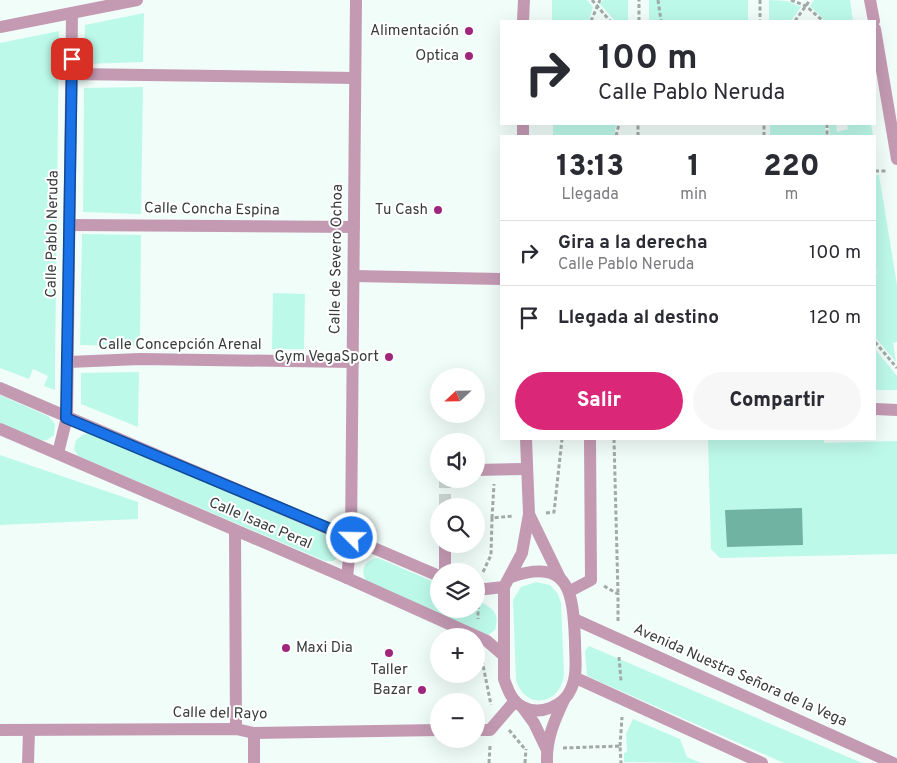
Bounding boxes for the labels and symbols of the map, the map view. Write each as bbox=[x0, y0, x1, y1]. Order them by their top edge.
place label: Alimentación bbox=[370, 22, 459, 41]
marker: Alimentación bbox=[463, 25, 475, 37]
pin bbox=[51, 38, 93, 80]
place label: Optica bbox=[415, 47, 459, 66]
marker: Optica bbox=[463, 50, 475, 62]
street label: Calle Pablo Neruda bbox=[42, 170, 64, 298]
street label: Calle de Severo Ochoa bbox=[326, 184, 348, 334]
street label: Calle Concha Espina bbox=[144, 199, 280, 221]
place label: Tu Cash bbox=[375, 201, 428, 220]
marker: Tu Cash bbox=[432, 204, 444, 216]
street label: Calle Concepción Arenal bbox=[98, 336, 262, 355]
place label: Gym VegaSport bbox=[274, 348, 379, 367]
marker: Gym VegaSport bbox=[383, 351, 395, 363]
north arrow bbox=[430, 368, 485, 422]
street label: Calle Isaac Peral bbox=[206, 494, 314, 554]
position arrow bbox=[325, 511, 377, 563]
street label: Avenida Nuestra Señora de la Vega bbox=[630, 620, 850, 732]
place label: Maxi Dia bbox=[296, 639, 353, 658]
marker: Maxi Dia bbox=[280, 642, 292, 654]
marker: Taller bbox=[383, 647, 395, 659]
place label: Taller bbox=[370, 661, 408, 680]
place label: Bazar bbox=[373, 681, 412, 700]
marker: Bazar bbox=[416, 684, 428, 696]
street label: Calle del Rayo bbox=[172, 704, 268, 724]

